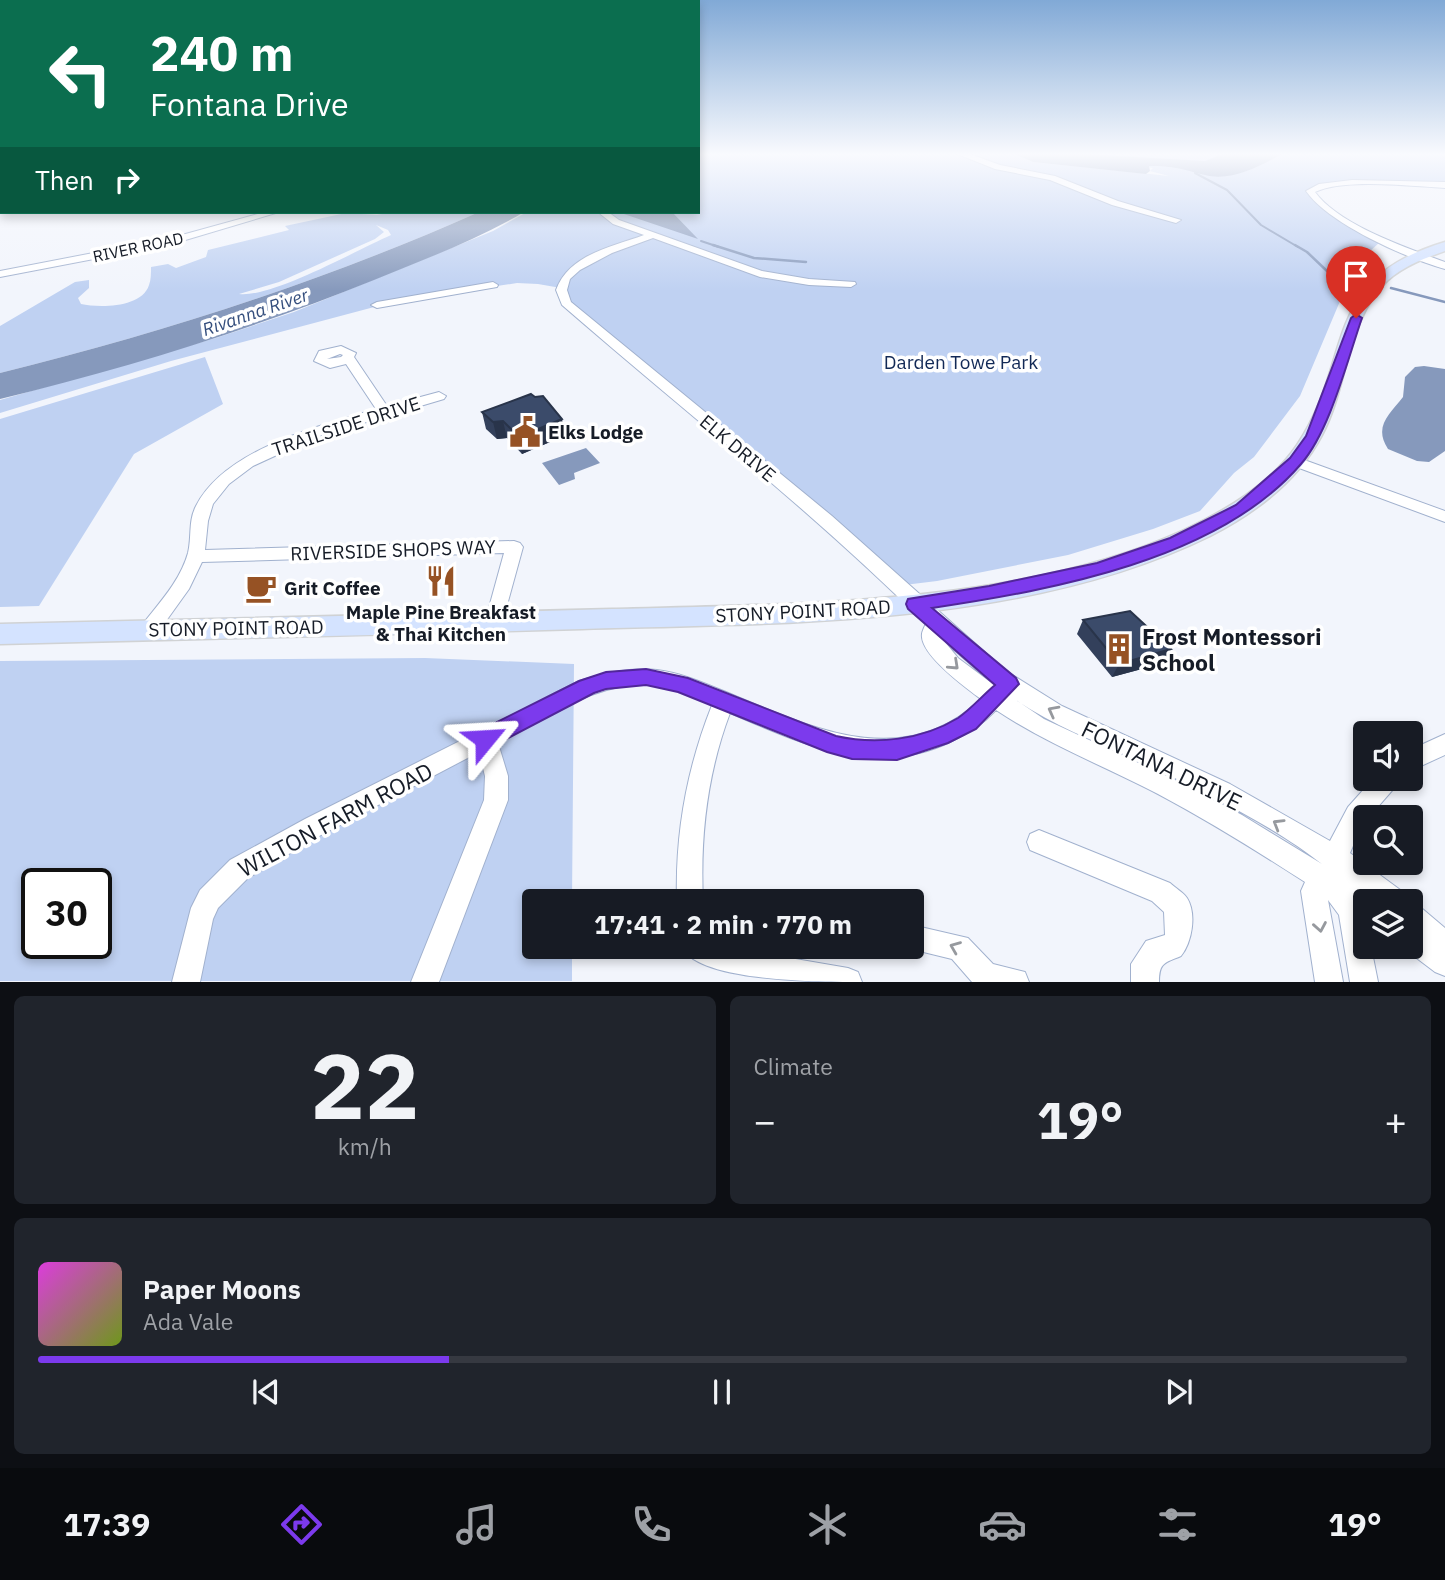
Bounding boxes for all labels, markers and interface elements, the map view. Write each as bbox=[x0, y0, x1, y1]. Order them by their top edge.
text: 240 m bbox=[150, 21, 294, 84]
icon: left bbox=[35, 28, 126, 119]
text: Fontana Drive bbox=[150, 83, 349, 125]
icon: right bbox=[108, 161, 146, 199]
text: Then bbox=[35, 163, 94, 197]
street label: RIVER ROAD bbox=[91, 228, 185, 266]
pin bbox=[1326, 246, 1386, 318]
icon: arrive bbox=[1337, 257, 1375, 295]
water label: Rivanna River bbox=[199, 283, 311, 341]
park label: Darden Towe Park bbox=[884, 350, 1038, 374]
street label: TRAILSIDE DRIVE bbox=[269, 391, 423, 461]
street label: ELK DRIVE bbox=[695, 409, 781, 487]
public building icon: Elks Lodge bbox=[508, 415, 542, 449]
place label: Elks Lodge bbox=[548, 420, 643, 444]
street label: RIVERSIDE SHOPS WAY bbox=[290, 534, 497, 566]
restaurant icon: Maple Pine Breakfast & Thai Kitchen bbox=[424, 564, 458, 598]
cafe icon: Grit Coffee bbox=[244, 571, 278, 605]
place label: Grit Coffee bbox=[284, 576, 381, 600]
street label: STONY POINT ROAD bbox=[715, 594, 891, 628]
place label: Maple Pine Breakfast & Thai Kitchen bbox=[346, 600, 536, 646]
street label: STONY POINT ROAD bbox=[148, 614, 324, 642]
place label: Frost Montessori School bbox=[1142, 621, 1322, 677]
building icon: Frost Montessori School bbox=[1102, 632, 1136, 666]
one-way arrow bbox=[945, 657, 958, 669]
position arrow bbox=[448, 702, 522, 776]
one-way arrow bbox=[1048, 705, 1060, 719]
street label: FONTANA DRIVE bbox=[1077, 713, 1247, 817]
map controls bbox=[1353, 721, 1423, 959]
button: sound bbox=[1353, 721, 1423, 791]
street label: WILTON FARM ROAD bbox=[232, 755, 438, 883]
button: search bbox=[1353, 805, 1423, 875]
one-way arrow bbox=[1272, 819, 1285, 832]
speed limit sign: 30 bbox=[21, 868, 112, 959]
button: layers bbox=[1353, 889, 1423, 959]
text: 17:41 · 2 min · 770 m bbox=[594, 907, 852, 941]
one-way arrow bbox=[1312, 922, 1327, 933]
one-way arrow bbox=[949, 942, 961, 956]
text: 22 bbox=[310, 1026, 419, 1144]
text: Climate bbox=[754, 1051, 833, 1081]
text: 19° bbox=[1037, 1086, 1124, 1153]
text: − bbox=[754, 1096, 776, 1145]
text: + bbox=[1384, 1096, 1407, 1145]
text: km/h bbox=[338, 1131, 392, 1161]
text: Paper Moons bbox=[143, 1272, 301, 1306]
text: Ada Vale bbox=[143, 1306, 233, 1336]
icon: previous bbox=[247, 1373, 285, 1411]
icon: pause bbox=[703, 1373, 741, 1411]
icon: next bbox=[1160, 1373, 1198, 1411]
icon: directions bbox=[277, 1500, 326, 1549]
icon: music bbox=[452, 1500, 501, 1549]
icon: phone bbox=[627, 1500, 676, 1549]
icon: climate bbox=[803, 1500, 852, 1549]
icon: car bbox=[978, 1500, 1027, 1549]
icon: filters bbox=[1153, 1500, 1202, 1549]
text: 17:39 bbox=[63, 1503, 151, 1545]
text: 19° bbox=[1328, 1503, 1382, 1545]

